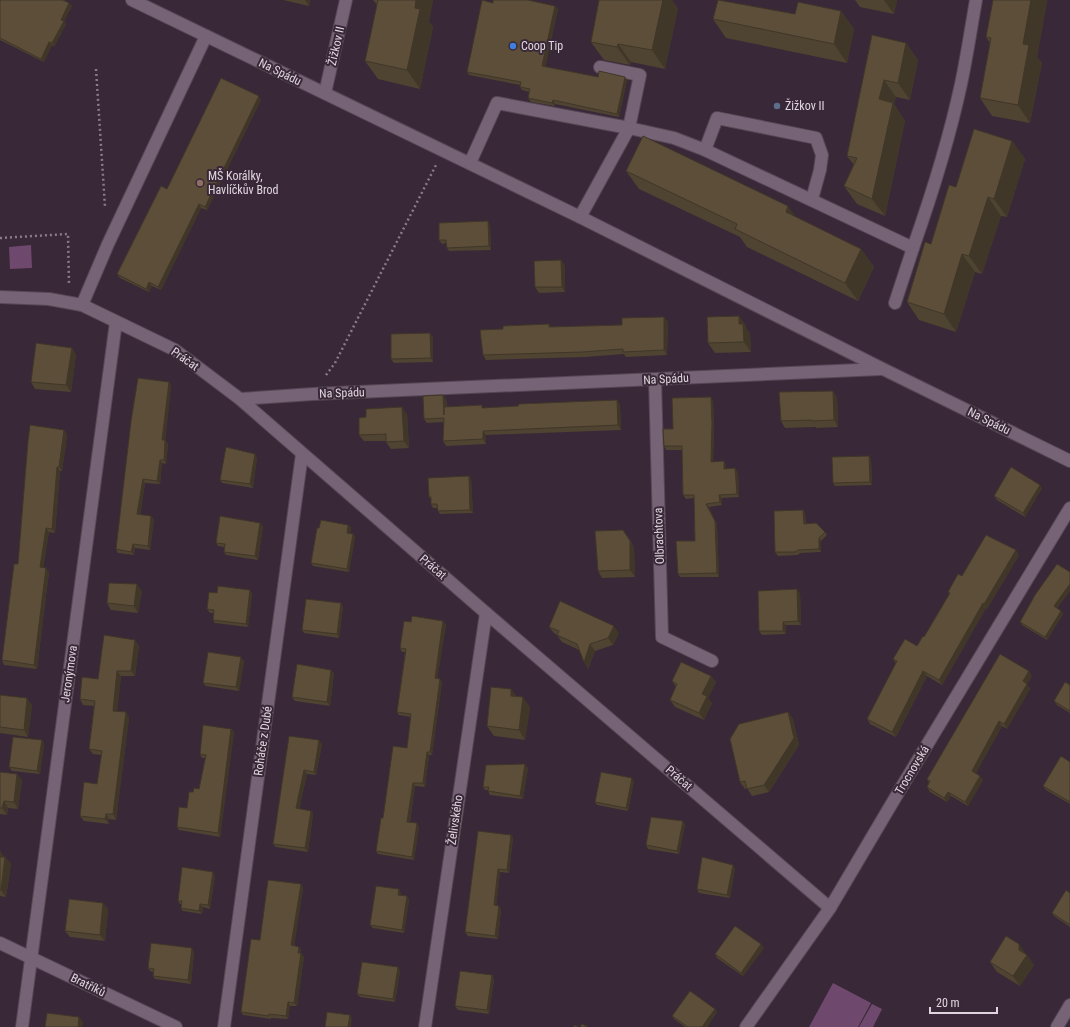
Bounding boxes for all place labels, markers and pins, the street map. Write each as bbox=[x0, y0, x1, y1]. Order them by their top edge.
place label: Coop Tip bbox=[521, 39, 563, 53]
marker: Coop Tip bbox=[508, 41, 518, 51]
place label: Žižkov II bbox=[785, 98, 825, 113]
marker: Žižkov II bbox=[772, 101, 782, 111]
place label: MŠ Korálky, Havlíčkův Brod bbox=[208, 168, 279, 197]
marker: MŠ Korálky, Havlíčkův Brod bbox=[195, 178, 205, 188]

